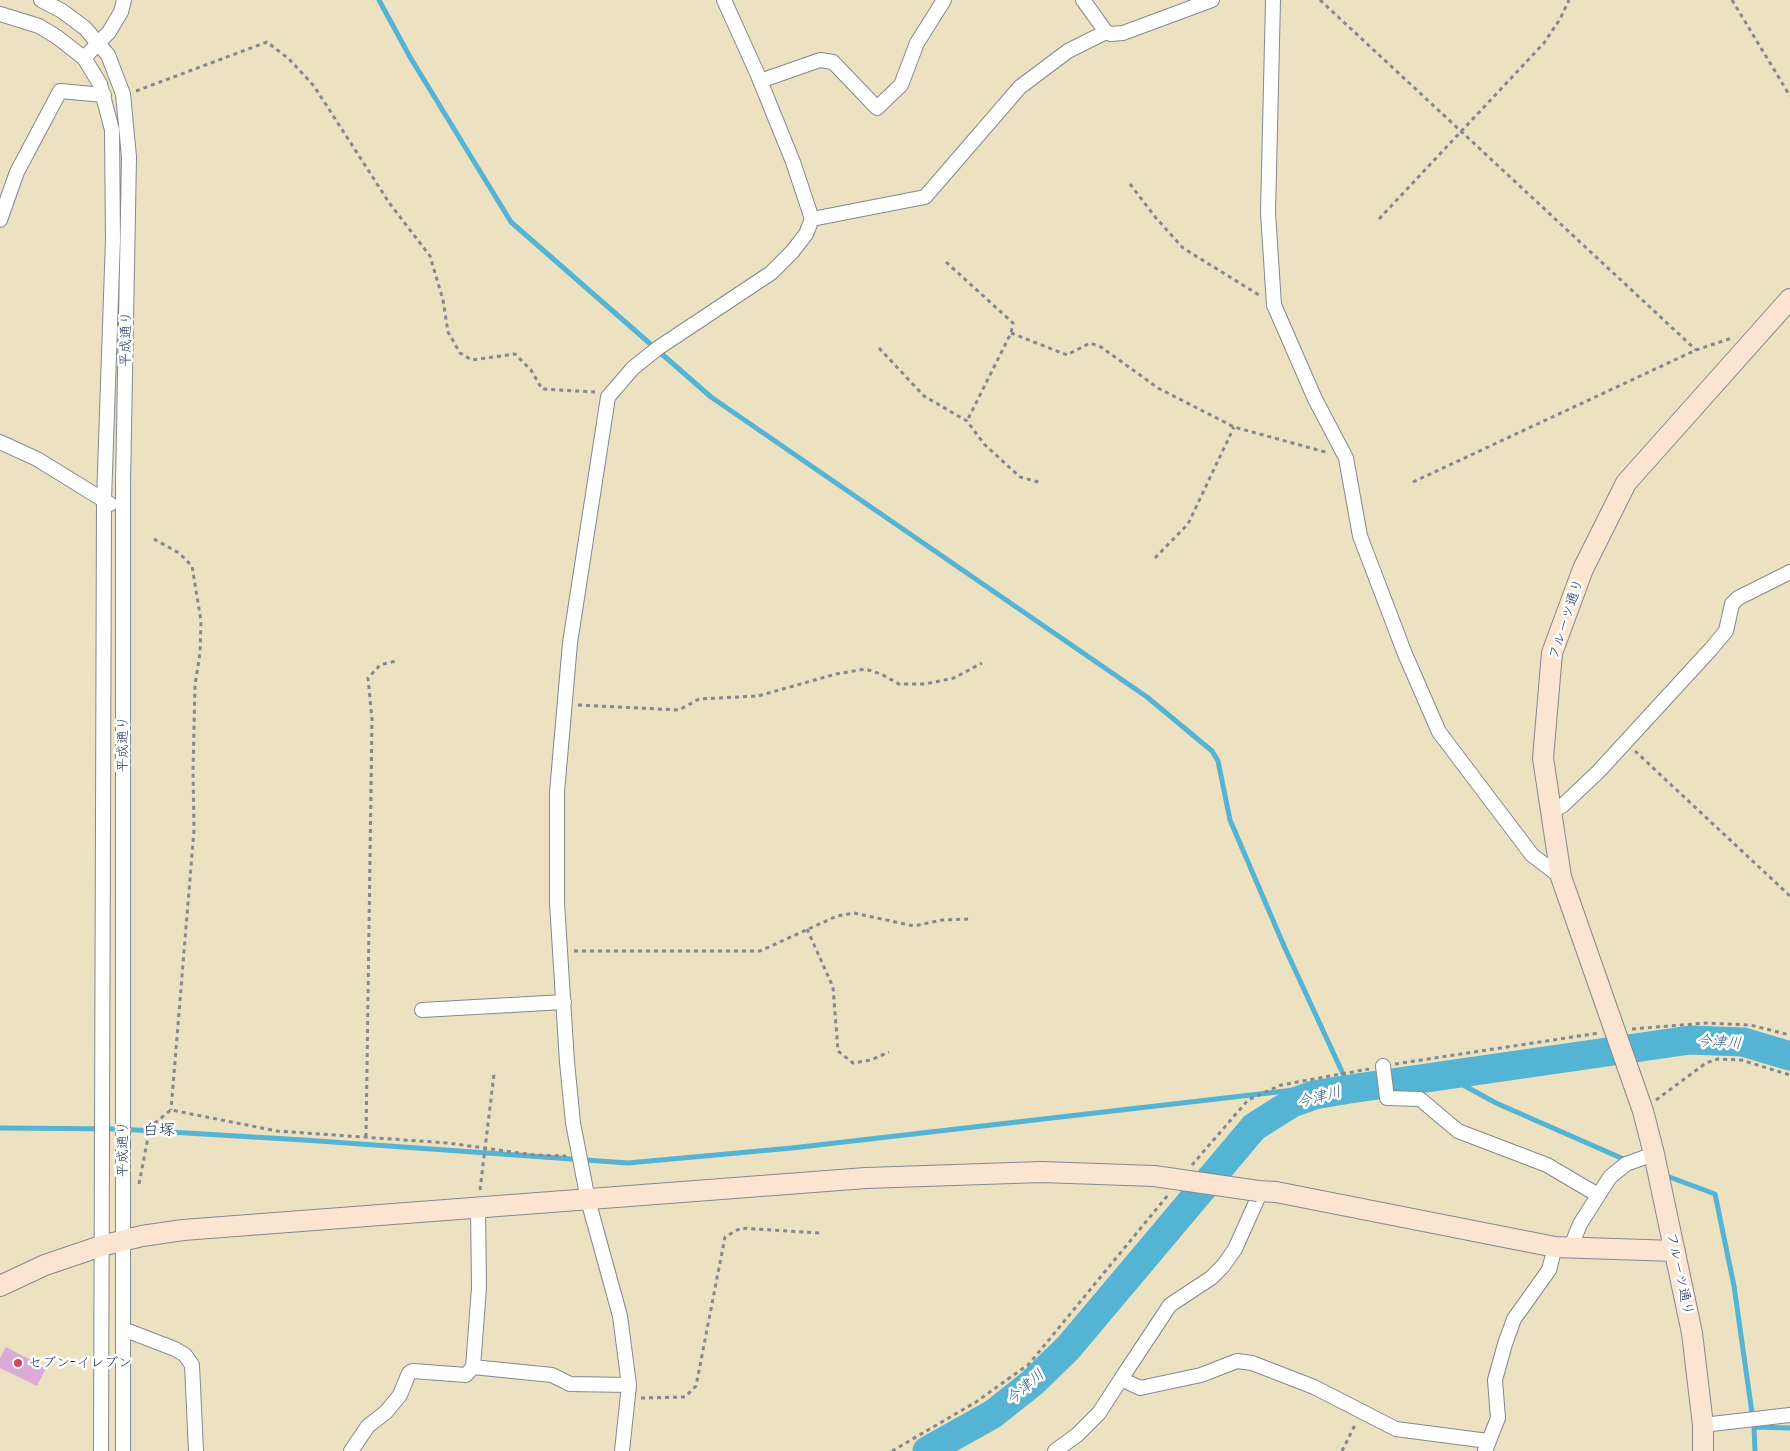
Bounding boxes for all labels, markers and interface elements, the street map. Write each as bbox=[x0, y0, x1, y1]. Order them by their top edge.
street label: 平成通り bbox=[117, 311, 135, 367]
street label: フルーツ通り bbox=[1545, 576, 1587, 662]
street label: 平成通り bbox=[115, 716, 131, 772]
water label: 今津川 bbox=[1696, 1031, 1742, 1053]
water label: 今津川 bbox=[1295, 1082, 1343, 1112]
district label: 白塚 bbox=[143, 1120, 175, 1140]
street label: 平成通り bbox=[115, 1121, 131, 1177]
street label: フルーツ通り bbox=[1663, 1231, 1697, 1317]
place label: セブン-イレブン bbox=[28, 1355, 132, 1371]
marker: セブン-イレブン bbox=[12, 1357, 24, 1369]
water label: 今津川 bbox=[1002, 1365, 1048, 1409]

